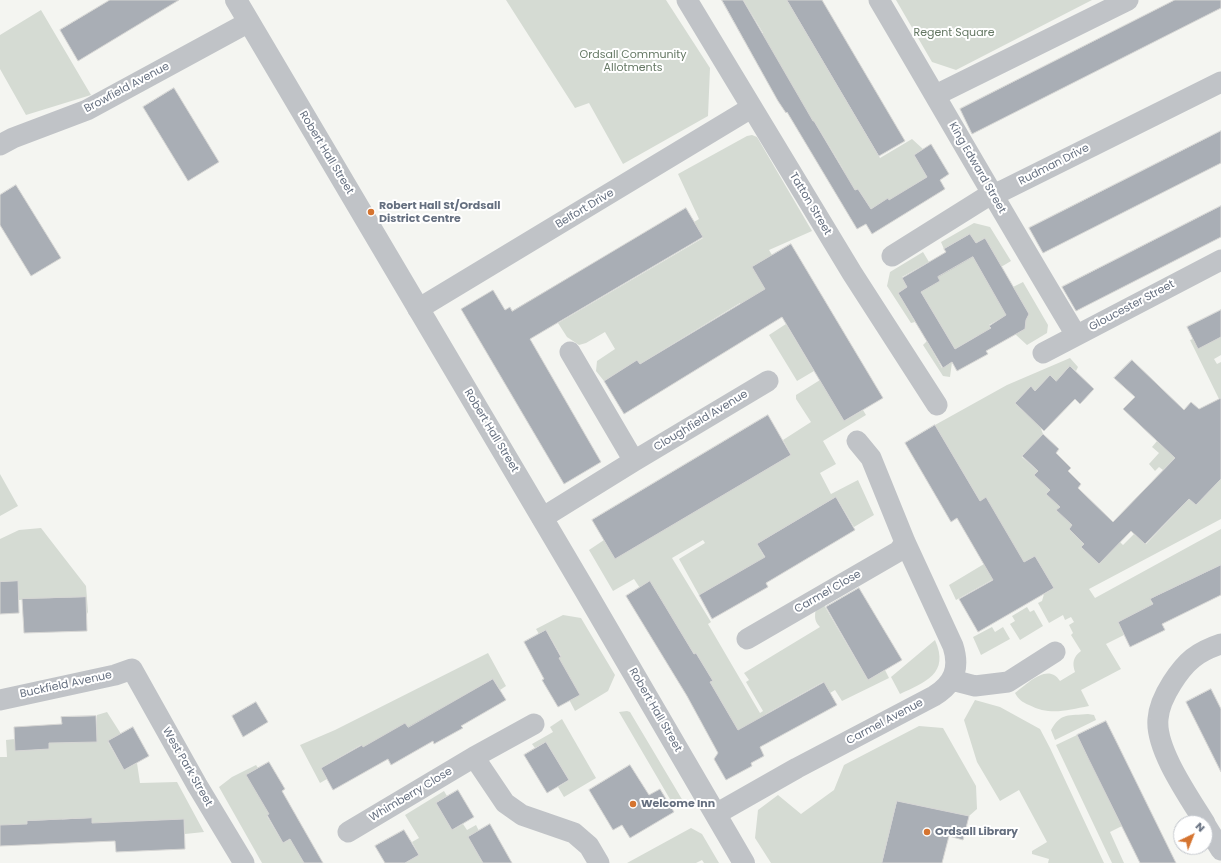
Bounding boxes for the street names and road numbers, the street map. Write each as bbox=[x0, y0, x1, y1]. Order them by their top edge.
street label: Browfield Avenue bbox=[82, 60, 172, 116]
street label: Robert Hall Street bbox=[296, 109, 356, 197]
street label: King Edward Street bbox=[946, 120, 1008, 216]
street label: Rudman Drive bbox=[1016, 142, 1092, 188]
street label: Tatton Street bbox=[786, 170, 834, 238]
street label: Belfort Drive bbox=[554, 186, 616, 232]
street label: Gloucester Street bbox=[1087, 278, 1177, 334]
street label: Robert Hall Street bbox=[461, 387, 521, 475]
street label: Cloughfield Avenue bbox=[652, 388, 750, 454]
street label: Carmel Close bbox=[792, 568, 864, 616]
street label: Robert Hall Street bbox=[626, 666, 684, 754]
street label: Buckfield Avenue bbox=[19, 669, 113, 701]
street label: Carmel Avenue bbox=[844, 696, 926, 748]
street label: West Park Street bbox=[159, 725, 215, 809]
street label: Whimberry Close bbox=[367, 765, 455, 825]

